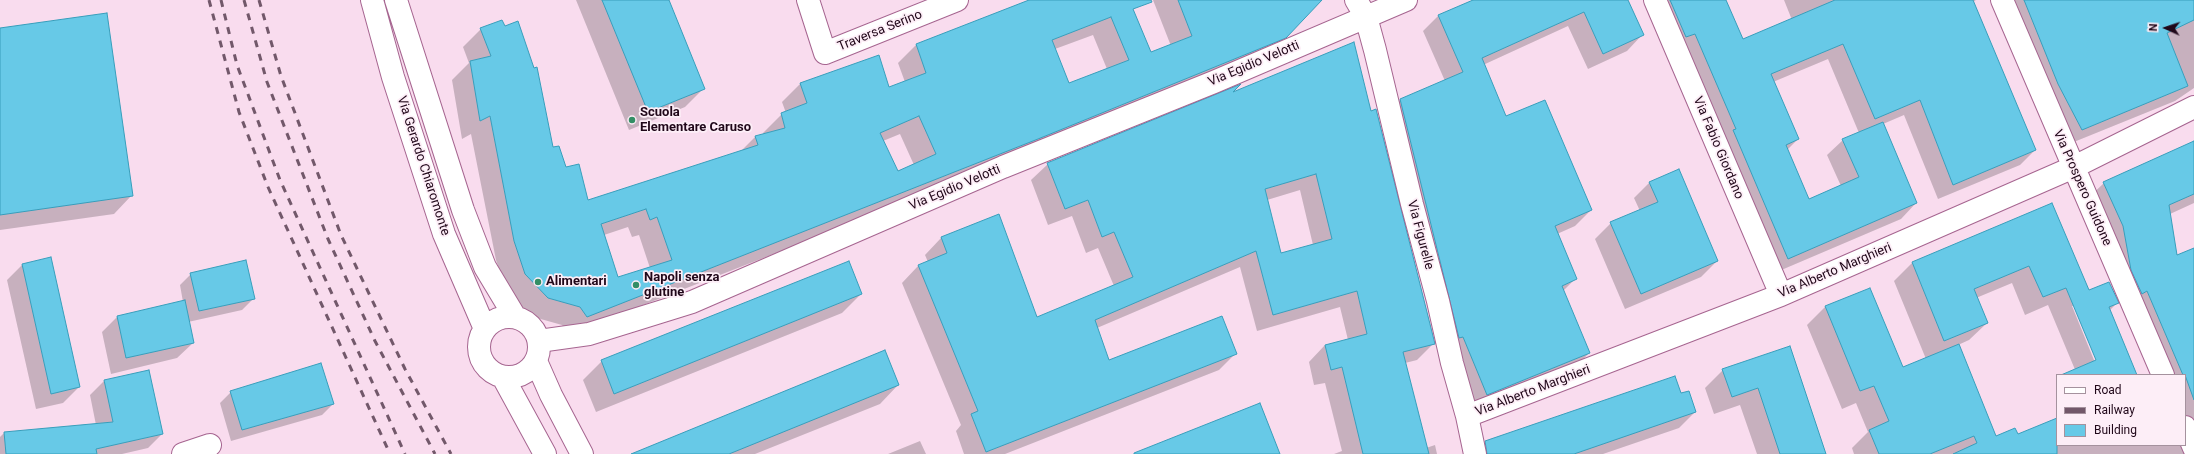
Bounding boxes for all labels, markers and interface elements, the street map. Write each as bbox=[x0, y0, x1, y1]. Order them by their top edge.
street label: Traversa Serino bbox=[835, 7, 925, 55]
north arrow bbox=[2146, 8, 2186, 48]
text: N bbox=[2147, 23, 2160, 32]
street label: Via Egidio Velotti bbox=[1206, 38, 1302, 90]
street label: Via Gerardo Chiaromonte bbox=[393, 94, 453, 238]
street label: Via Fabio Giordano bbox=[1689, 95, 1747, 201]
place label: Scuola Elementare Caruso bbox=[640, 105, 751, 136]
marker: Scuola Elementare Caruso bbox=[627, 115, 637, 125]
street label: Via Prospero Guidone bbox=[2049, 128, 2115, 248]
street label: Via Egidio Velotti bbox=[907, 162, 1003, 214]
street label: Via Figurelle bbox=[1403, 199, 1437, 271]
street label: Via Alberto Marghieri bbox=[1776, 240, 1894, 302]
place label: Napoli senza glutine bbox=[644, 270, 719, 301]
place label: Alimentari bbox=[546, 274, 607, 290]
marker: Alimentari bbox=[533, 277, 543, 287]
marker: Napoli senza glutine bbox=[631, 280, 641, 290]
street label: Via Alberto Marghieri bbox=[1473, 362, 1593, 420]
legend bbox=[2056, 374, 2186, 446]
text: Road bbox=[2094, 383, 2122, 397]
text: Railway bbox=[2094, 403, 2135, 417]
text: Building bbox=[2094, 423, 2137, 437]

